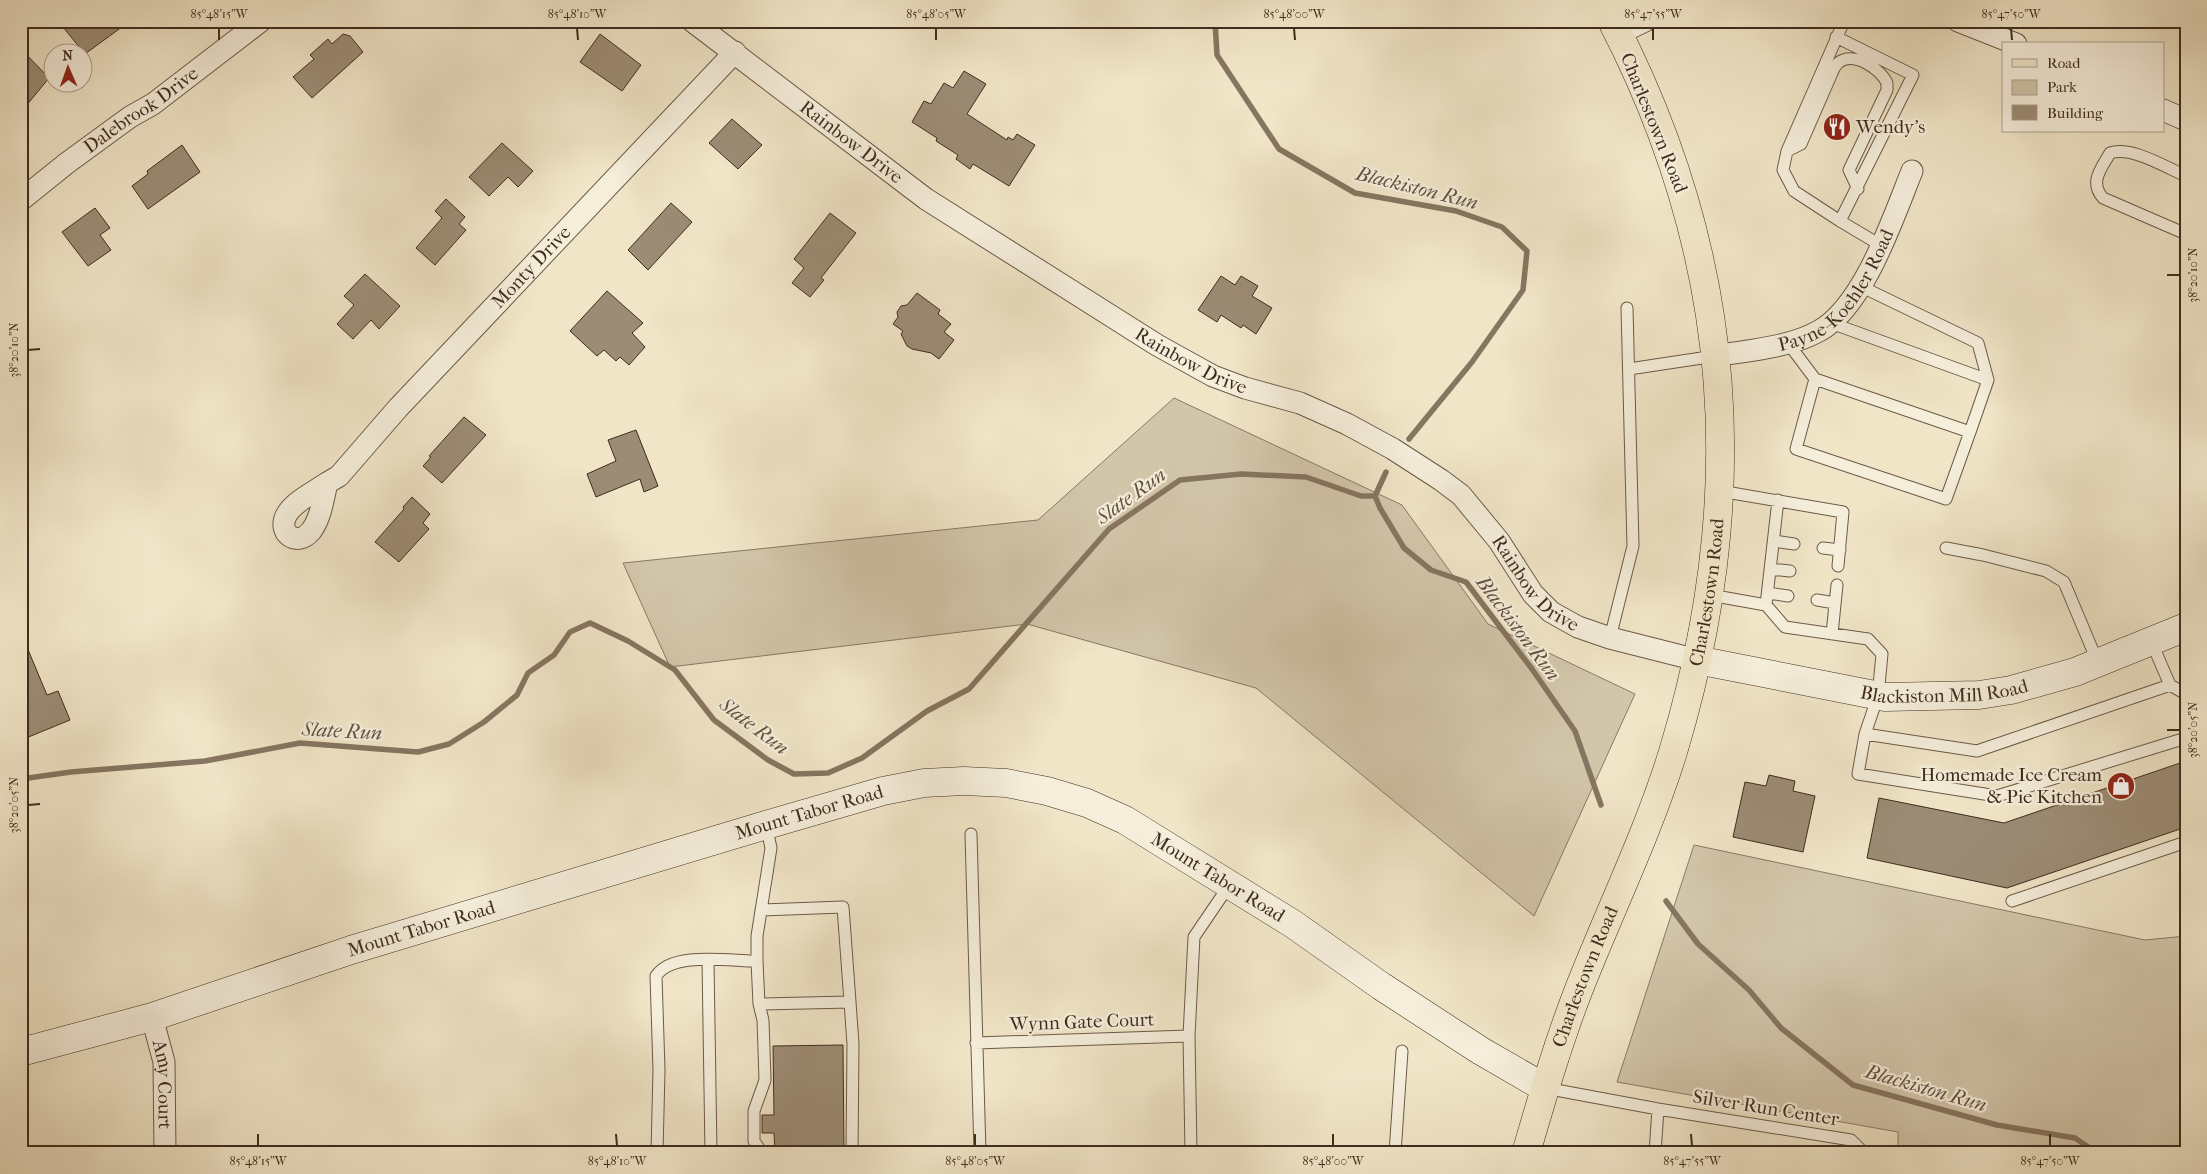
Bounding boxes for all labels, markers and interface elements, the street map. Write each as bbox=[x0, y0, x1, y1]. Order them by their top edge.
text: 85°48'15"W bbox=[190, 7, 249, 21]
text: 85°48'10"W bbox=[548, 7, 608, 21]
text: 85°48'05"W bbox=[906, 7, 967, 21]
text: 85°48'00"W bbox=[1264, 7, 1326, 21]
text: 85°47'55"W bbox=[1624, 7, 1683, 21]
text: 85°47'50"W bbox=[1982, 7, 2042, 21]
north arrow bbox=[42, 42, 92, 92]
legend bbox=[2002, 42, 2164, 132]
text: N bbox=[62, 47, 74, 64]
street label: Charlestown Road bbox=[1616, 50, 1692, 197]
text: Road bbox=[2047, 54, 2081, 72]
street label: Dalebrook Drive bbox=[79, 62, 203, 158]
text: Park bbox=[2047, 78, 2077, 96]
street label: Rainbow Drive bbox=[795, 96, 907, 188]
text: Building bbox=[2047, 104, 2104, 122]
restaurant icon: Wendy's bbox=[1822, 112, 1852, 142]
place label: Wendy's bbox=[1855, 116, 1925, 138]
water label: Blackiston Run bbox=[1353, 161, 1480, 214]
street label: Monty Drive bbox=[487, 222, 575, 313]
street label: Payne-Koehler Road bbox=[1776, 225, 1899, 356]
text: 38°20'10"N bbox=[2186, 247, 2200, 303]
text: 38°20'10"N bbox=[7, 322, 21, 378]
street label: Rainbow Drive bbox=[1131, 323, 1250, 399]
water label: Slate Run bbox=[1091, 463, 1170, 530]
street label: Charlestown Road bbox=[1685, 517, 1729, 668]
street label: Rainbow Drive bbox=[1487, 531, 1583, 636]
water label: Blackiston Run bbox=[1471, 570, 1565, 685]
street label: Blackiston Mill Road bbox=[1858, 675, 2031, 708]
water label: Slate Run bbox=[714, 692, 793, 759]
text: 38°20'05"N bbox=[2186, 702, 2200, 758]
water label: Slate Run bbox=[300, 717, 383, 745]
place label: Homemade Ice Cream & Pie Kitchen bbox=[1920, 764, 2102, 808]
shop icon: Homemade Ice Cream & Pie Kitchen bbox=[2106, 771, 2136, 801]
text: 38°20'05"N bbox=[7, 777, 21, 833]
street label: Mount Tabor Road bbox=[733, 780, 886, 845]
street label: Mount Tabor Road bbox=[1147, 828, 1289, 927]
street label: Mount Tabor Road bbox=[345, 896, 498, 961]
street label: Charlestown Road bbox=[1548, 903, 1623, 1050]
street label: Wynn Gate Court bbox=[1008, 1008, 1155, 1036]
street label: Amy Court bbox=[147, 1036, 176, 1130]
water label: Blackiston Run bbox=[1862, 1059, 1989, 1116]
street label: Silver Run Center bbox=[1691, 1086, 1842, 1131]
text: 85°48'15"W bbox=[229, 1154, 288, 1168]
text: 85°48'10"W bbox=[588, 1154, 648, 1168]
text: 85°48'05"W bbox=[945, 1154, 1006, 1168]
text: 85°48'00"W bbox=[1303, 1154, 1365, 1168]
text: 85°47'55"W bbox=[1663, 1154, 1722, 1168]
text: 85°47'50"W bbox=[2021, 1154, 2081, 1168]

